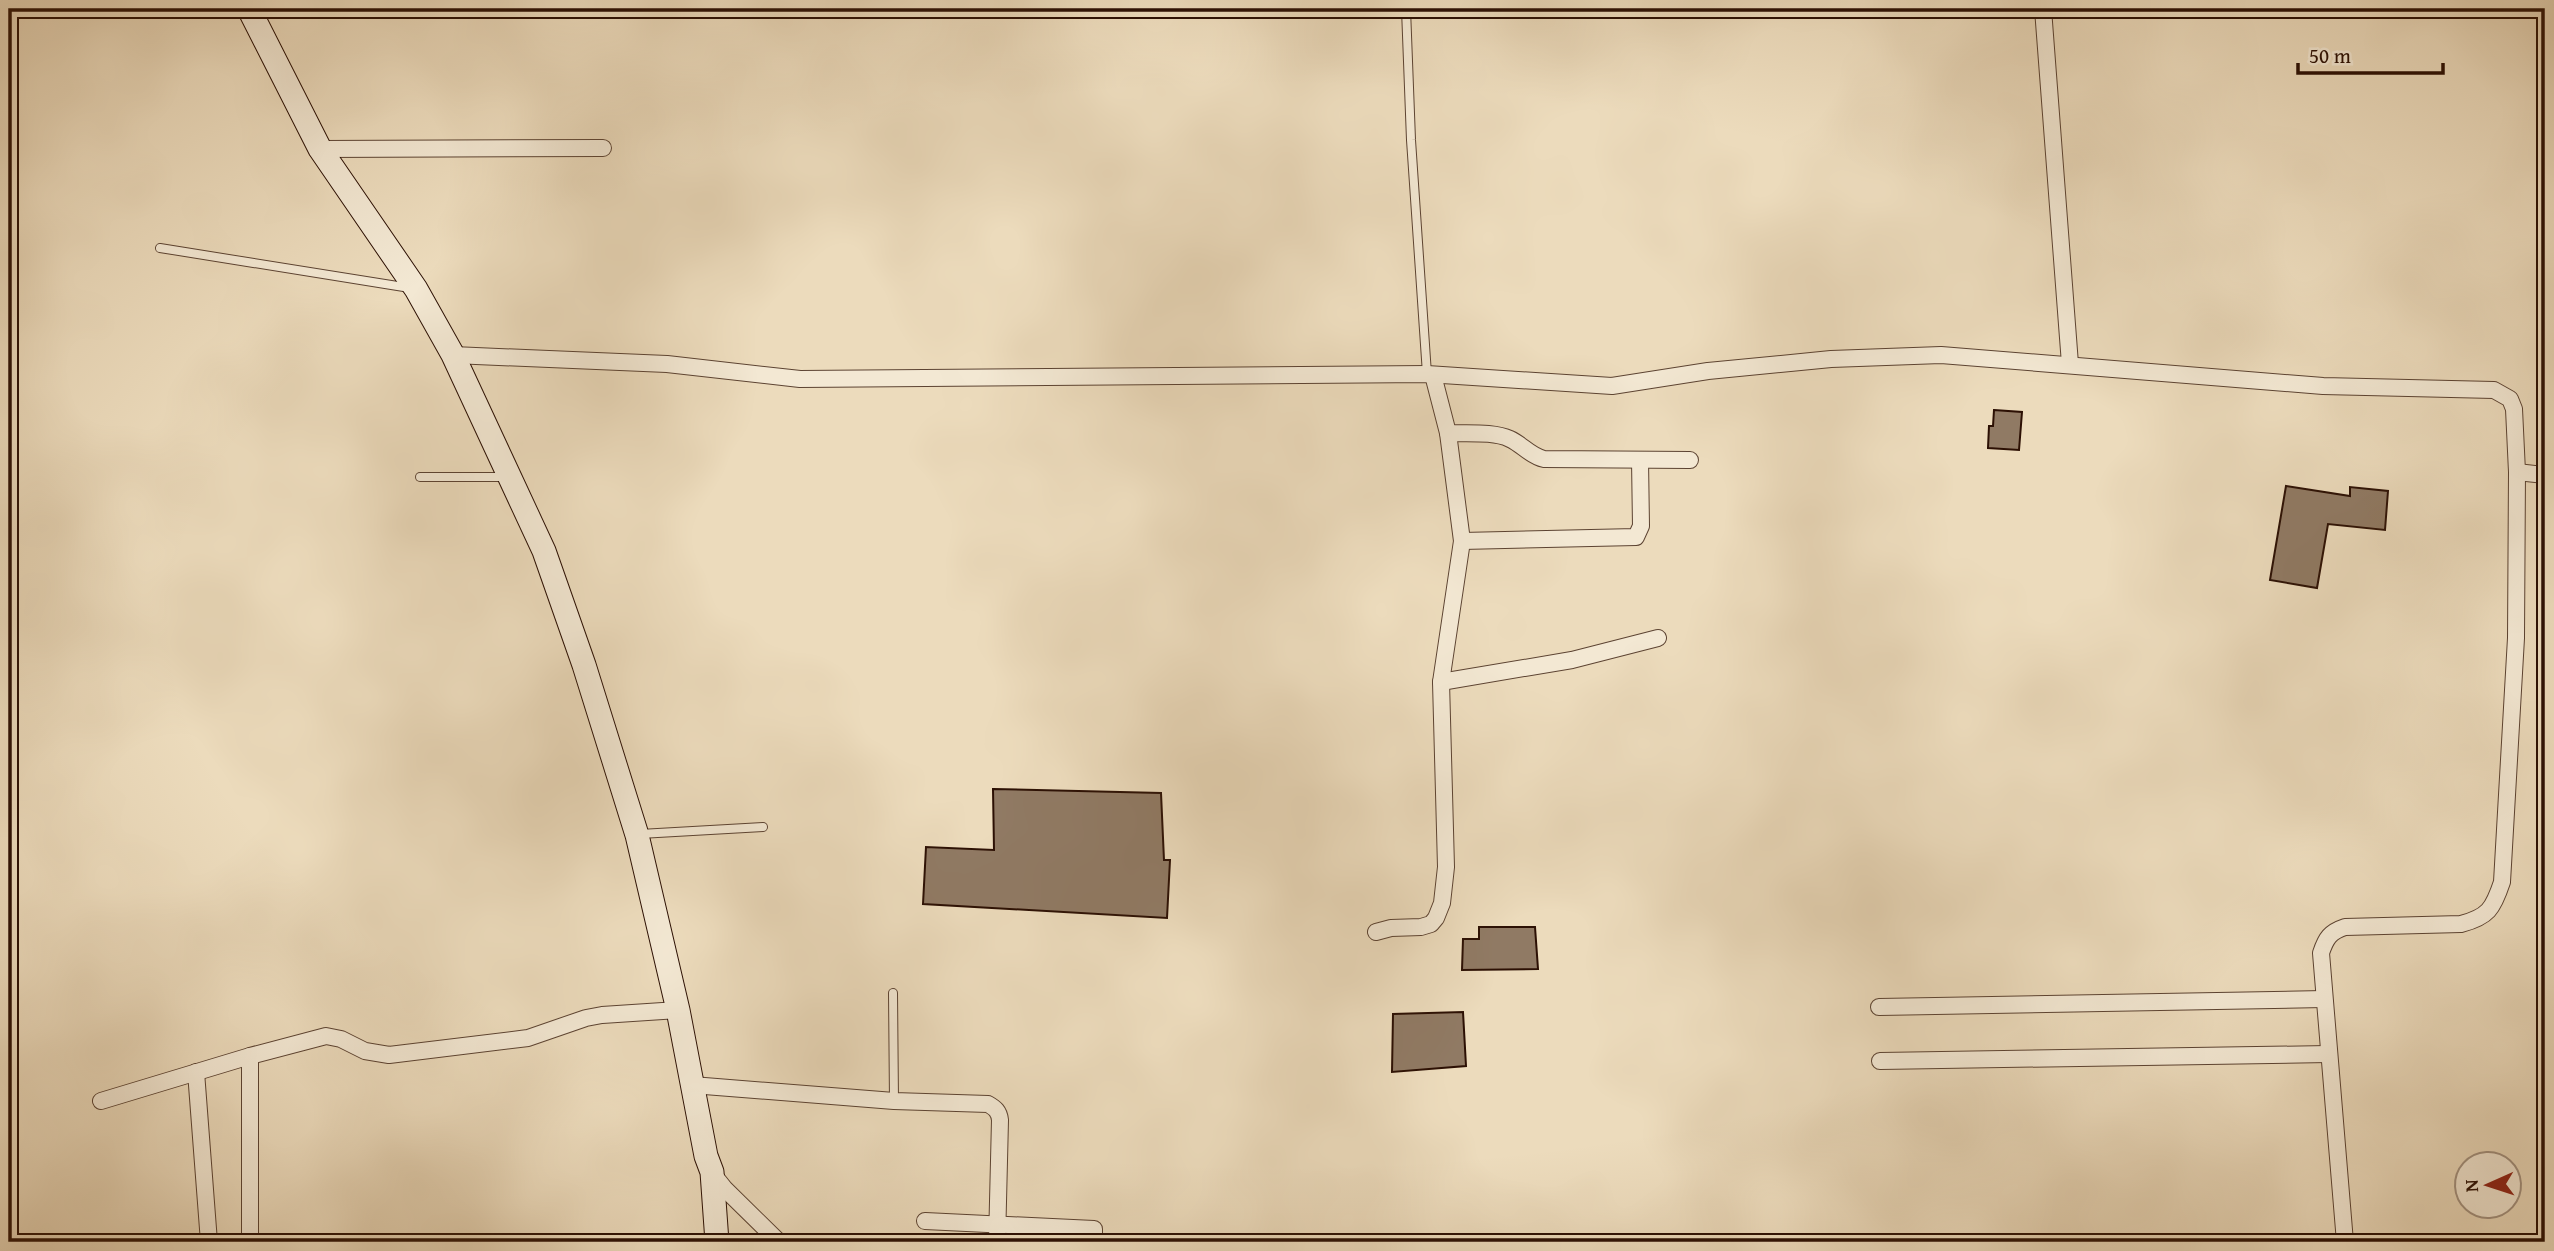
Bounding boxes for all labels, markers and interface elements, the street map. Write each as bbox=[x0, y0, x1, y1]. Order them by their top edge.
scale bar bbox=[2298, 32, 2444, 76]
text: 50 m bbox=[2309, 40, 2351, 71]
north arrow bbox=[2452, 1150, 2522, 1220]
text: N bbox=[2457, 1179, 2485, 1193]

